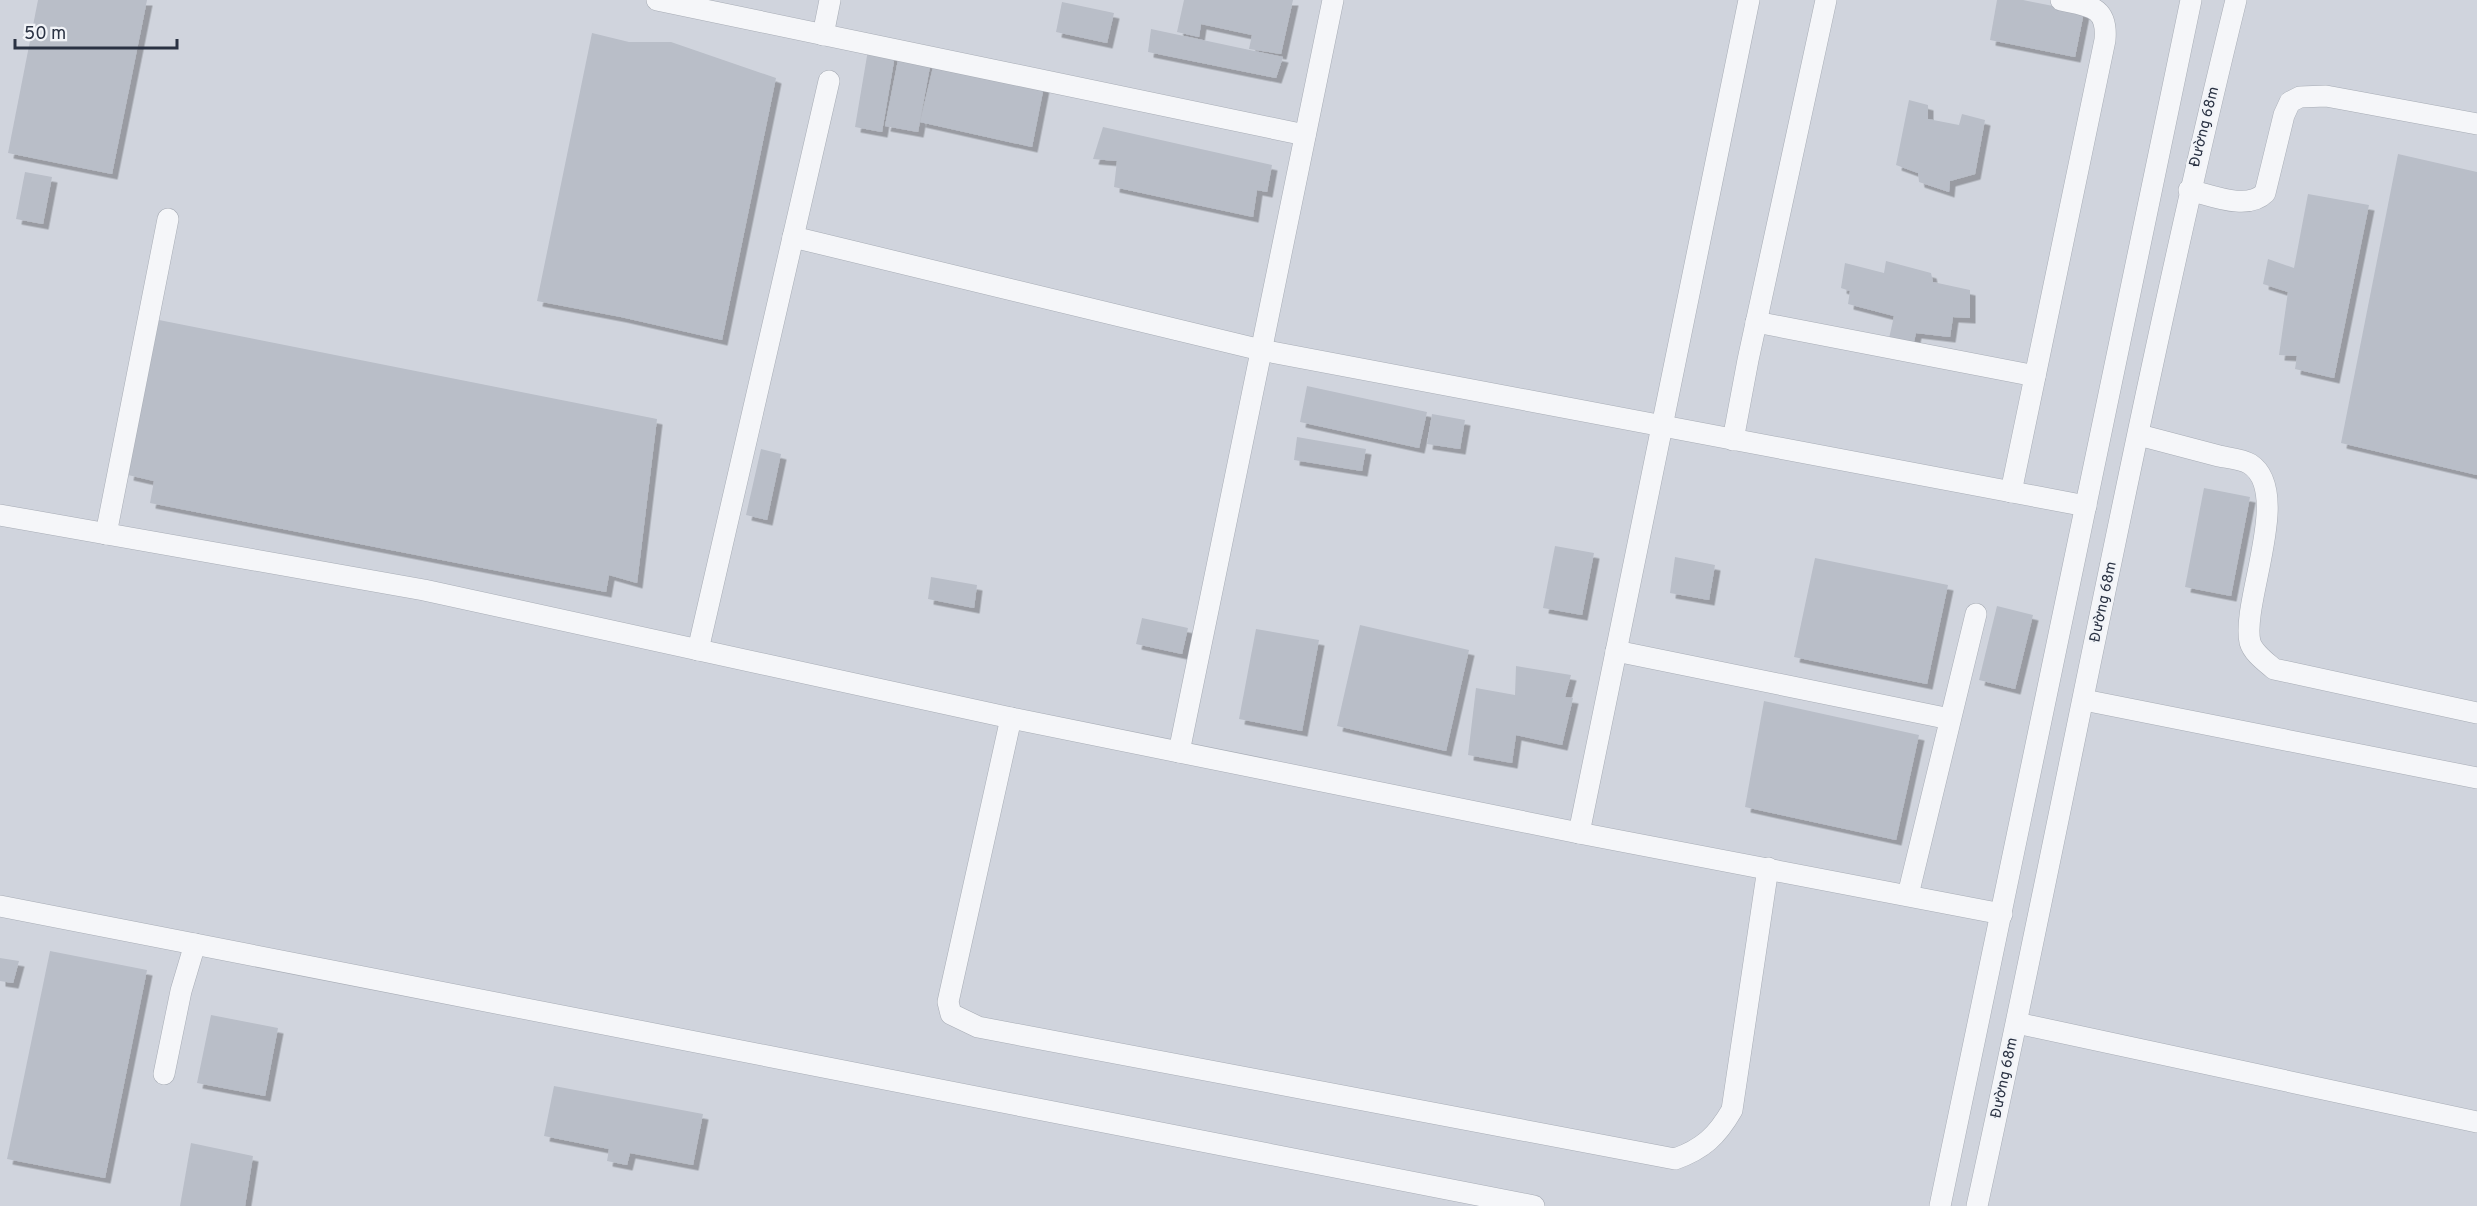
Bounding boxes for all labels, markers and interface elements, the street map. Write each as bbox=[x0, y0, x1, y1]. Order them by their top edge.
scale bar bbox=[15, 12, 177, 50]
text: 50 m bbox=[24, 23, 66, 46]
street label: Đường 68m bbox=[2186, 85, 2224, 169]
street label: Đường 68m bbox=[2086, 560, 2122, 644]
street label: Đường 68m bbox=[1987, 1036, 2023, 1120]

